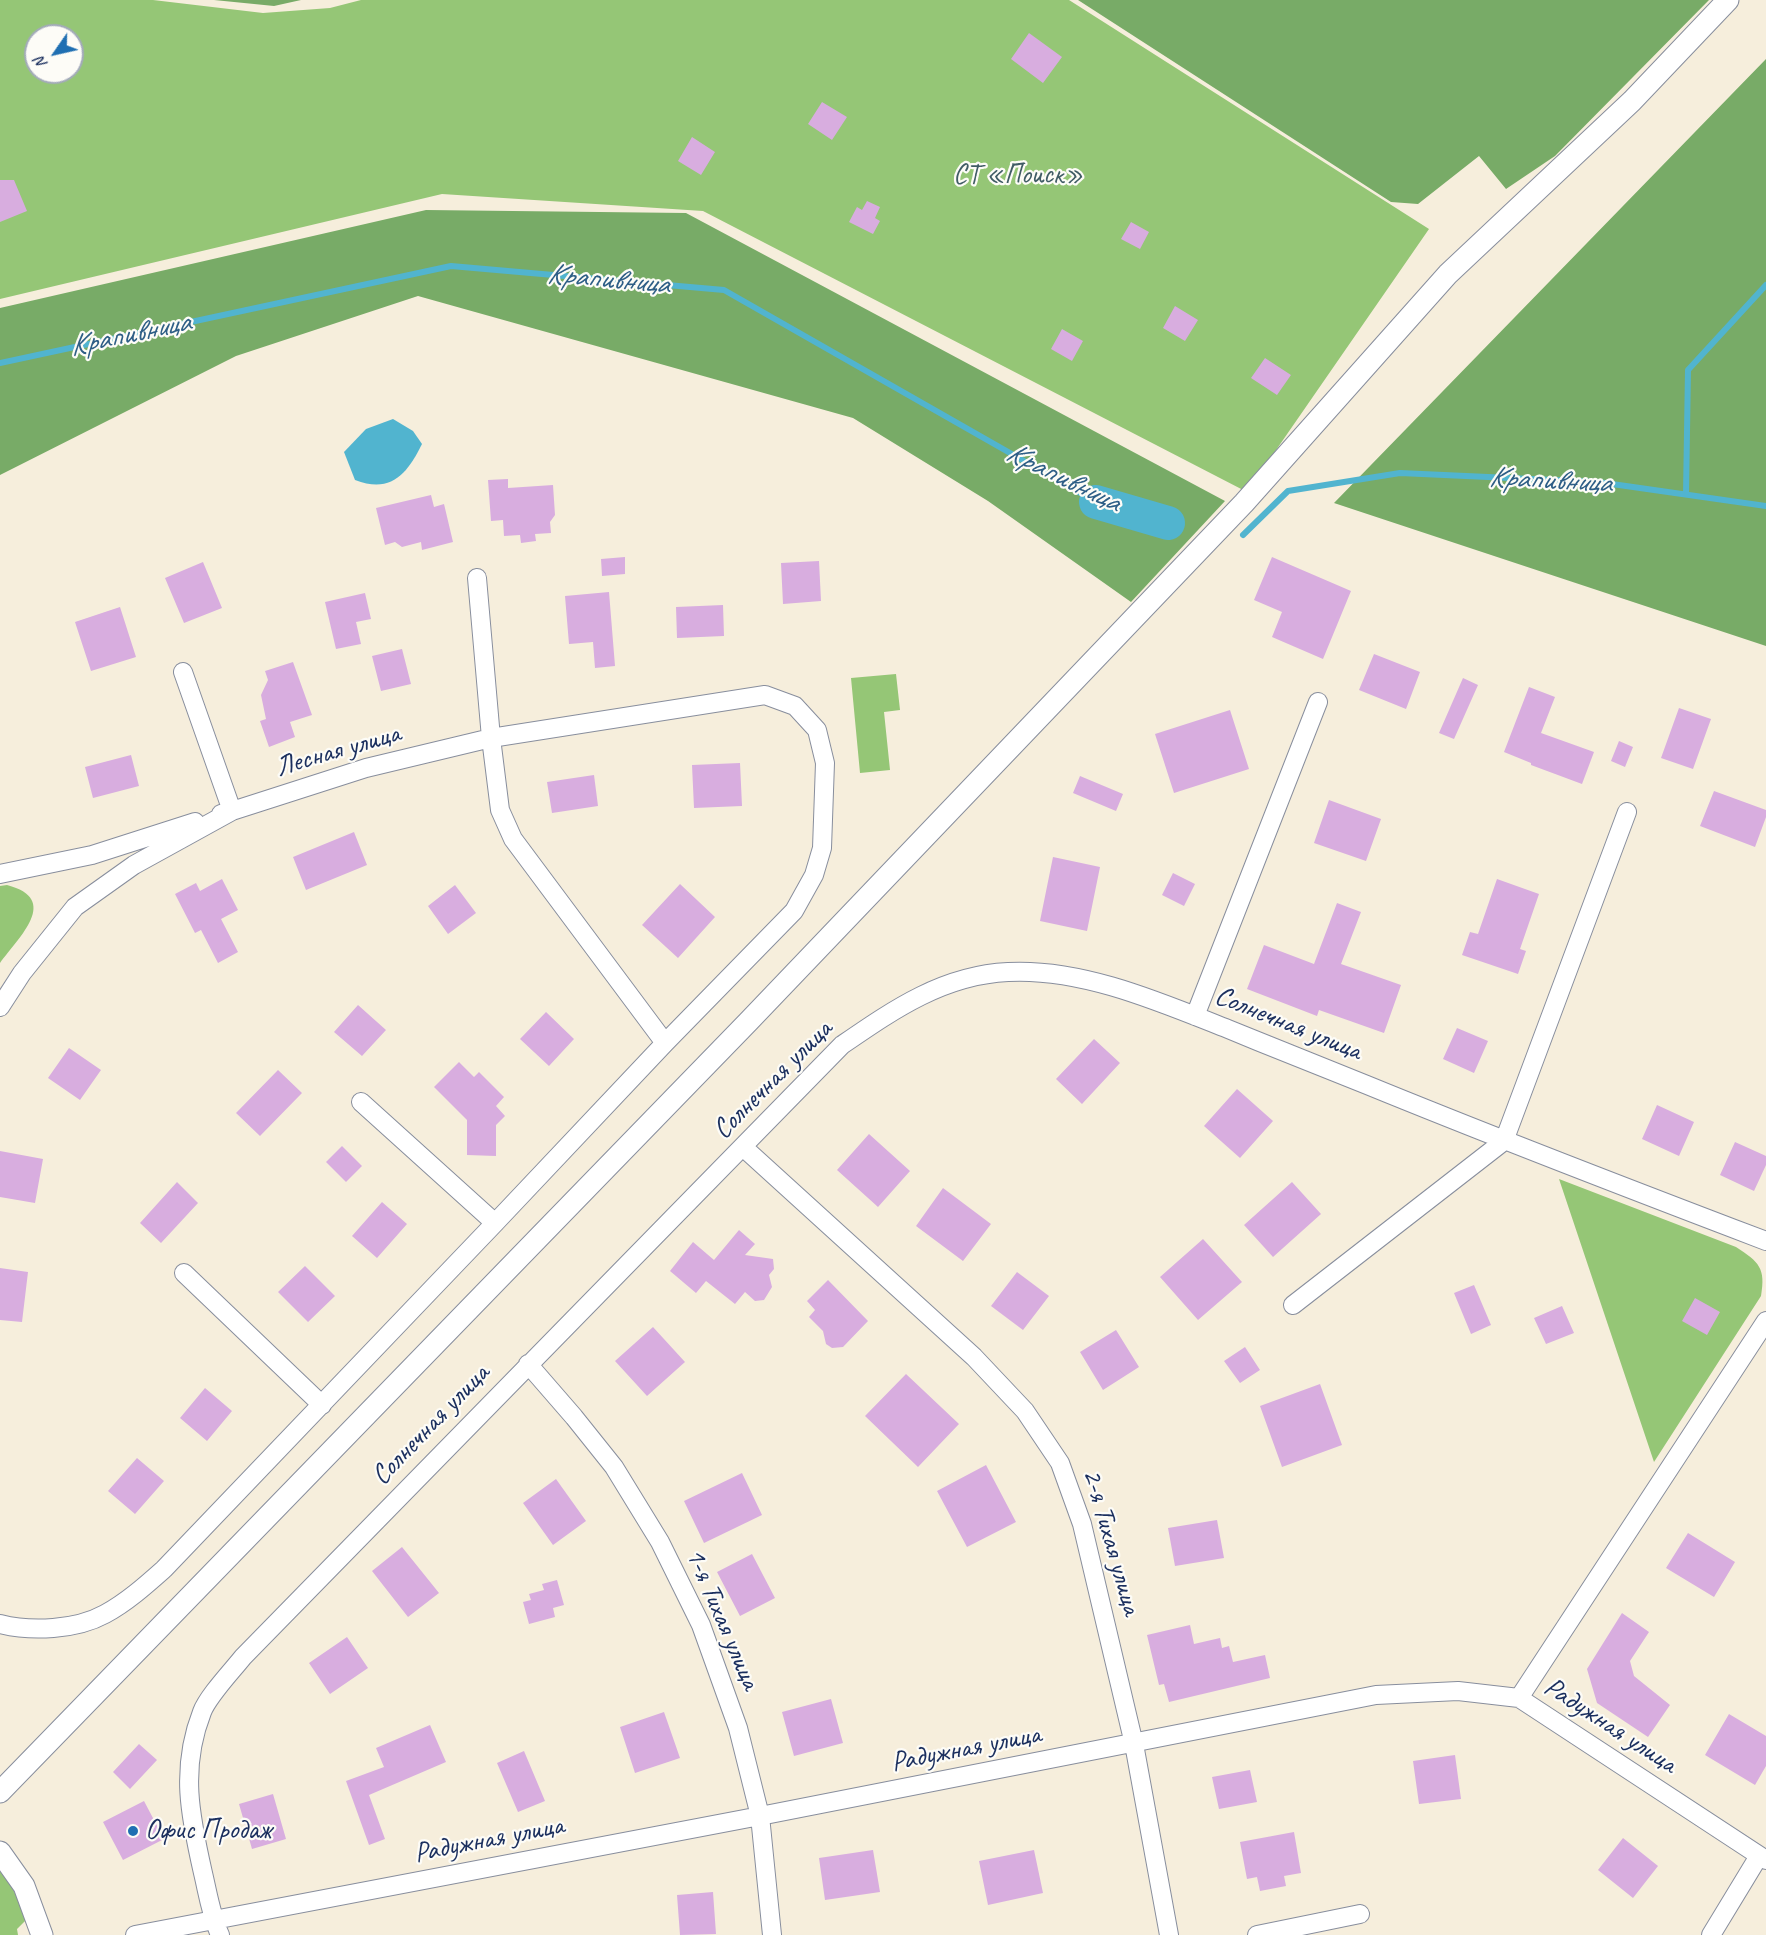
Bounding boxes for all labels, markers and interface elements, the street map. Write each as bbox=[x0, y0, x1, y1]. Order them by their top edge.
north arrow bbox=[24, 24, 84, 84]
text: N bbox=[30, 53, 52, 73]
park label: СТ «Поиск» bbox=[953, 159, 1083, 193]
water label: Крапивница bbox=[546, 257, 670, 303]
water label: Крапивница bbox=[66, 305, 194, 365]
water label: Крапивница bbox=[1000, 435, 1126, 521]
water label: Крапивница bbox=[1488, 460, 1612, 502]
street label: Лесная улица bbox=[272, 717, 404, 785]
street label: Солнечная улица bbox=[1210, 979, 1366, 1069]
street label: Солнечная улица bbox=[706, 1013, 840, 1147]
street label: Солнечная улица bbox=[365, 1357, 497, 1493]
street label: 2-я Тихая улица bbox=[1074, 1465, 1148, 1619]
street label: 1-я Тихая улица bbox=[677, 1543, 767, 1695]
street label: Радужная улица bbox=[1537, 1671, 1683, 1781]
street label: Радужная улица bbox=[888, 1718, 1044, 1780]
street label: Радужная улица bbox=[411, 1809, 567, 1871]
place label: Офис Продаж bbox=[145, 1814, 271, 1848]
marker: Офис Продаж bbox=[126, 1824, 140, 1838]

